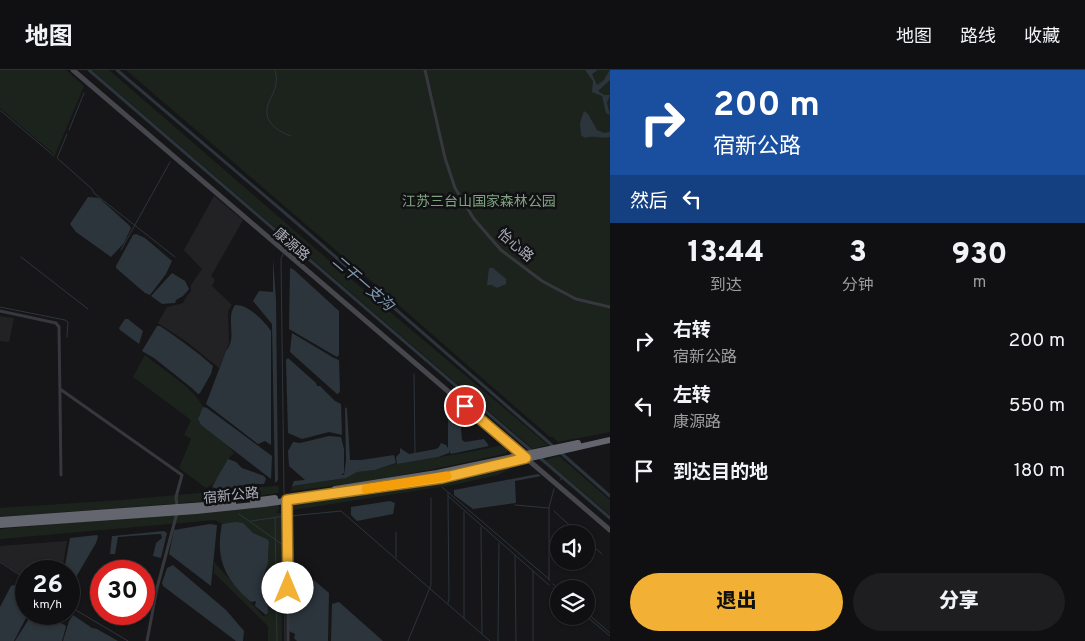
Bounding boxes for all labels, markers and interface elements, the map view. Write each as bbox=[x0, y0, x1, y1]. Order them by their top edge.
text: 地图 bbox=[25, 23, 73, 53]
text: 地图 bbox=[896, 26, 932, 49]
text: 路线 bbox=[960, 26, 996, 49]
text: 收藏 bbox=[1024, 26, 1060, 49]
text: 200 m bbox=[713, 84, 820, 128]
icon: right bbox=[630, 90, 695, 155]
text: 宿新公路 bbox=[713, 134, 801, 161]
icon: left bbox=[678, 185, 706, 213]
text: 然后 bbox=[630, 190, 668, 214]
park label: 江苏三台山国家森林公园 bbox=[402, 193, 556, 211]
street label: 康源路 bbox=[270, 225, 312, 265]
street label: 怡心路 bbox=[494, 225, 537, 266]
text: 13:44 bbox=[688, 235, 764, 272]
text: 3 bbox=[849, 235, 867, 272]
text: 930 bbox=[951, 237, 1007, 274]
water label: 二干一支沟 bbox=[327, 252, 398, 317]
text: m bbox=[973, 273, 986, 293]
text: 到达 bbox=[710, 276, 742, 296]
text: 分钟 bbox=[842, 276, 874, 296]
text: 右转 bbox=[673, 319, 711, 343]
icon: right bbox=[630, 327, 658, 355]
text: 200 m bbox=[1009, 329, 1065, 353]
text: 宿新公路 bbox=[673, 348, 737, 368]
text: 左转 bbox=[673, 384, 711, 408]
pin bbox=[444, 385, 486, 427]
icon: arrive bbox=[451, 392, 479, 420]
icon: left bbox=[630, 392, 658, 420]
text: 550 m bbox=[1009, 394, 1065, 418]
text: 康源路 bbox=[673, 413, 721, 433]
icon: arrive bbox=[630, 457, 658, 485]
text: 180 m bbox=[1014, 459, 1065, 483]
text: 到达目的地 bbox=[673, 461, 768, 485]
street label: 宿新公路 bbox=[202, 484, 260, 508]
map controls bbox=[550, 525, 595, 625]
button: sound bbox=[550, 525, 595, 570]
speed limit sign: 30 bbox=[90, 560, 155, 625]
position arrow bbox=[261, 561, 313, 613]
text: 26 bbox=[32, 570, 63, 602]
button: 退出 bbox=[630, 573, 843, 631]
button: 分享 bbox=[853, 573, 1065, 631]
button: layers bbox=[550, 580, 595, 625]
text: km/h bbox=[33, 597, 62, 613]

